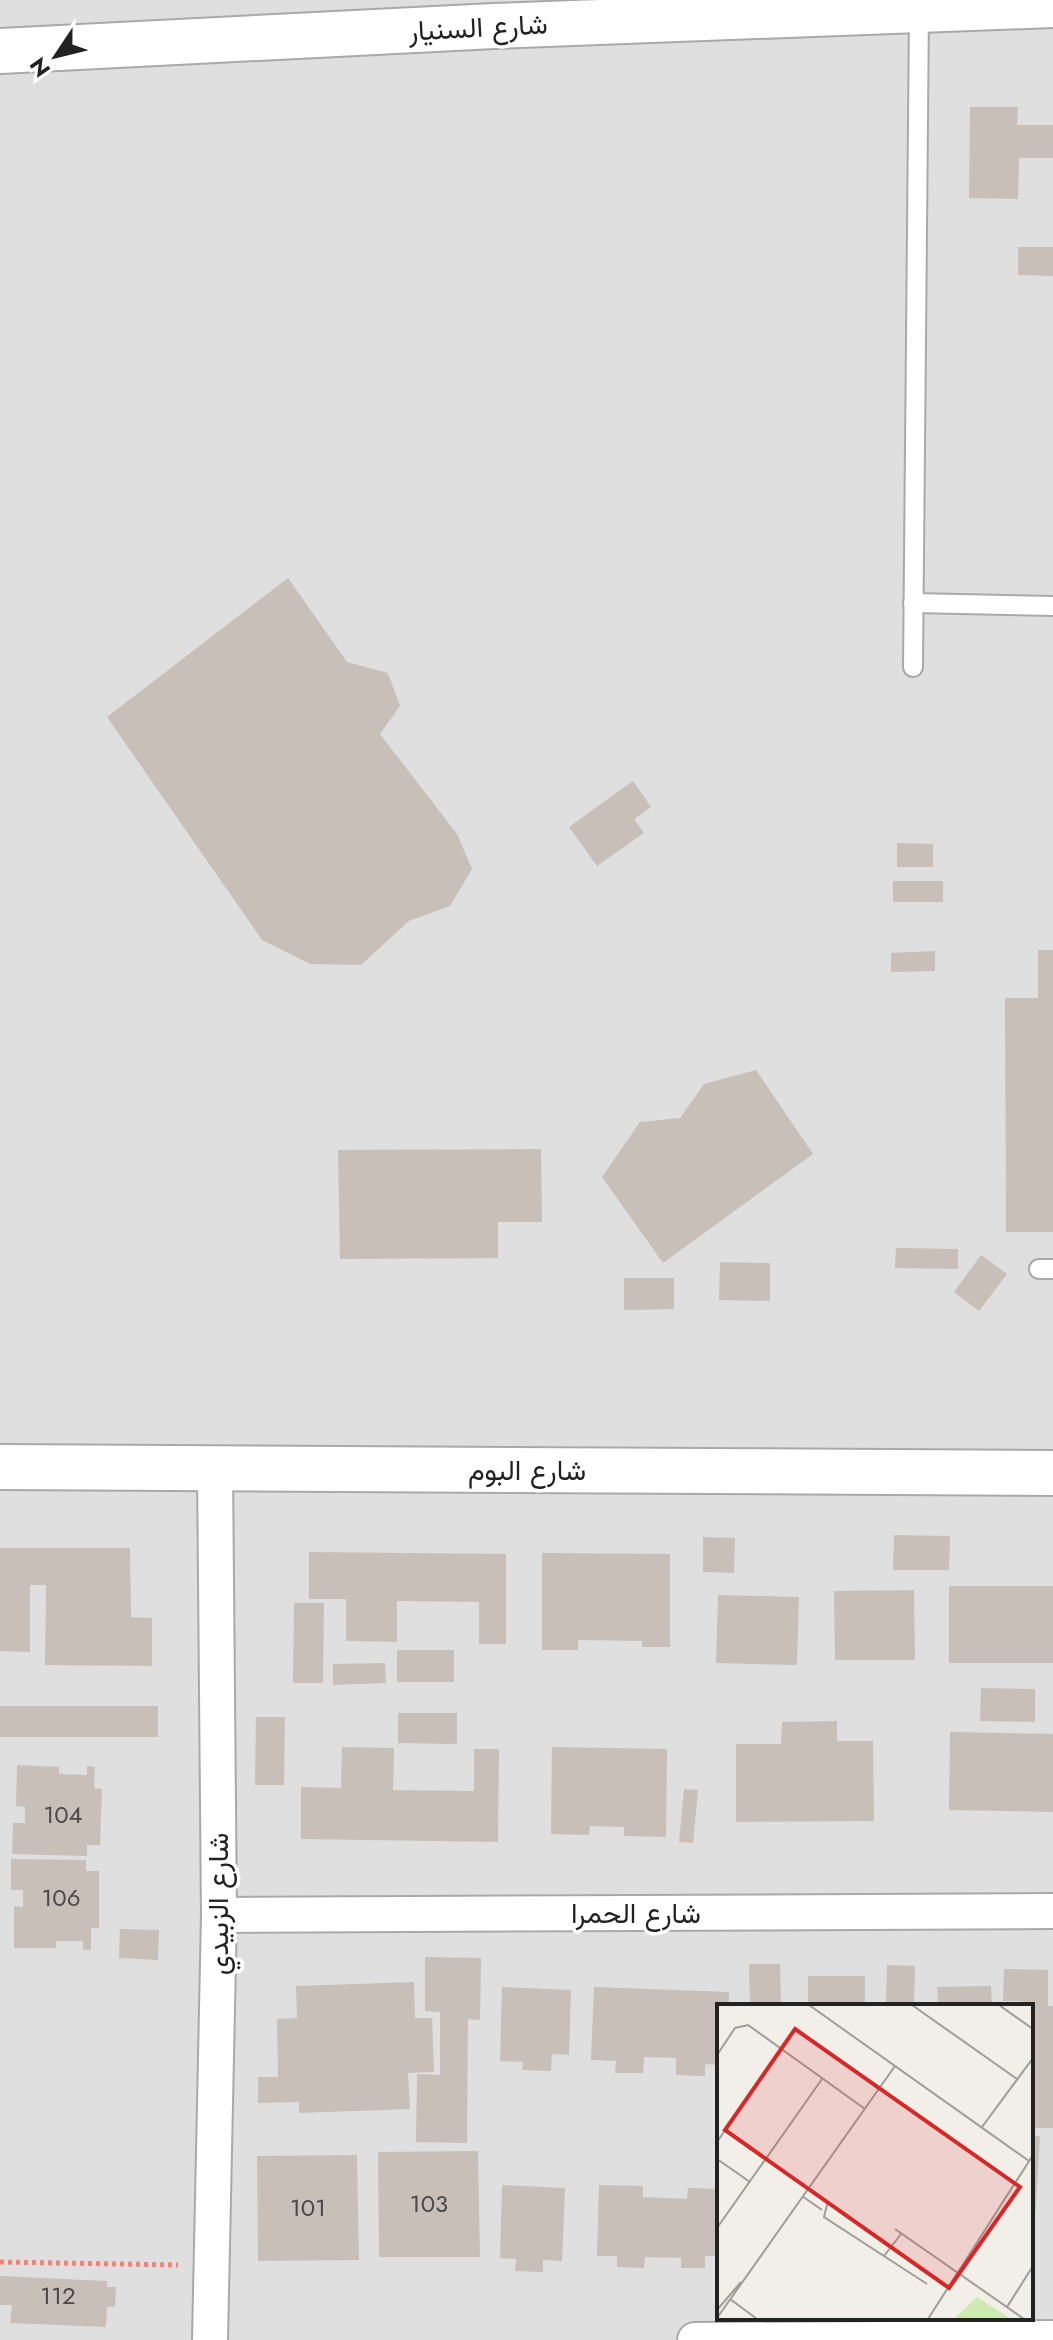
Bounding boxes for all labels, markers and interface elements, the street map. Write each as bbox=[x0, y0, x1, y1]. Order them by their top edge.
street label: شارع السنيار bbox=[406, 3, 549, 52]
north arrow bbox=[16, 16, 96, 96]
text: N bbox=[22, 51, 58, 84]
street label: شارع البوم bbox=[468, 1450, 586, 1491]
house number: 104 bbox=[43, 1797, 83, 1832]
street label: شارع الزبيدي bbox=[198, 1833, 241, 1975]
house number: 106 bbox=[41, 1880, 81, 1915]
street label: شارع الحمرا bbox=[571, 1893, 701, 1934]
inset map bbox=[717, 2004, 1033, 2320]
house number: 103 bbox=[410, 2186, 448, 2221]
house number: 101 bbox=[290, 2190, 326, 2225]
house number: 112 bbox=[40, 2278, 76, 2313]

